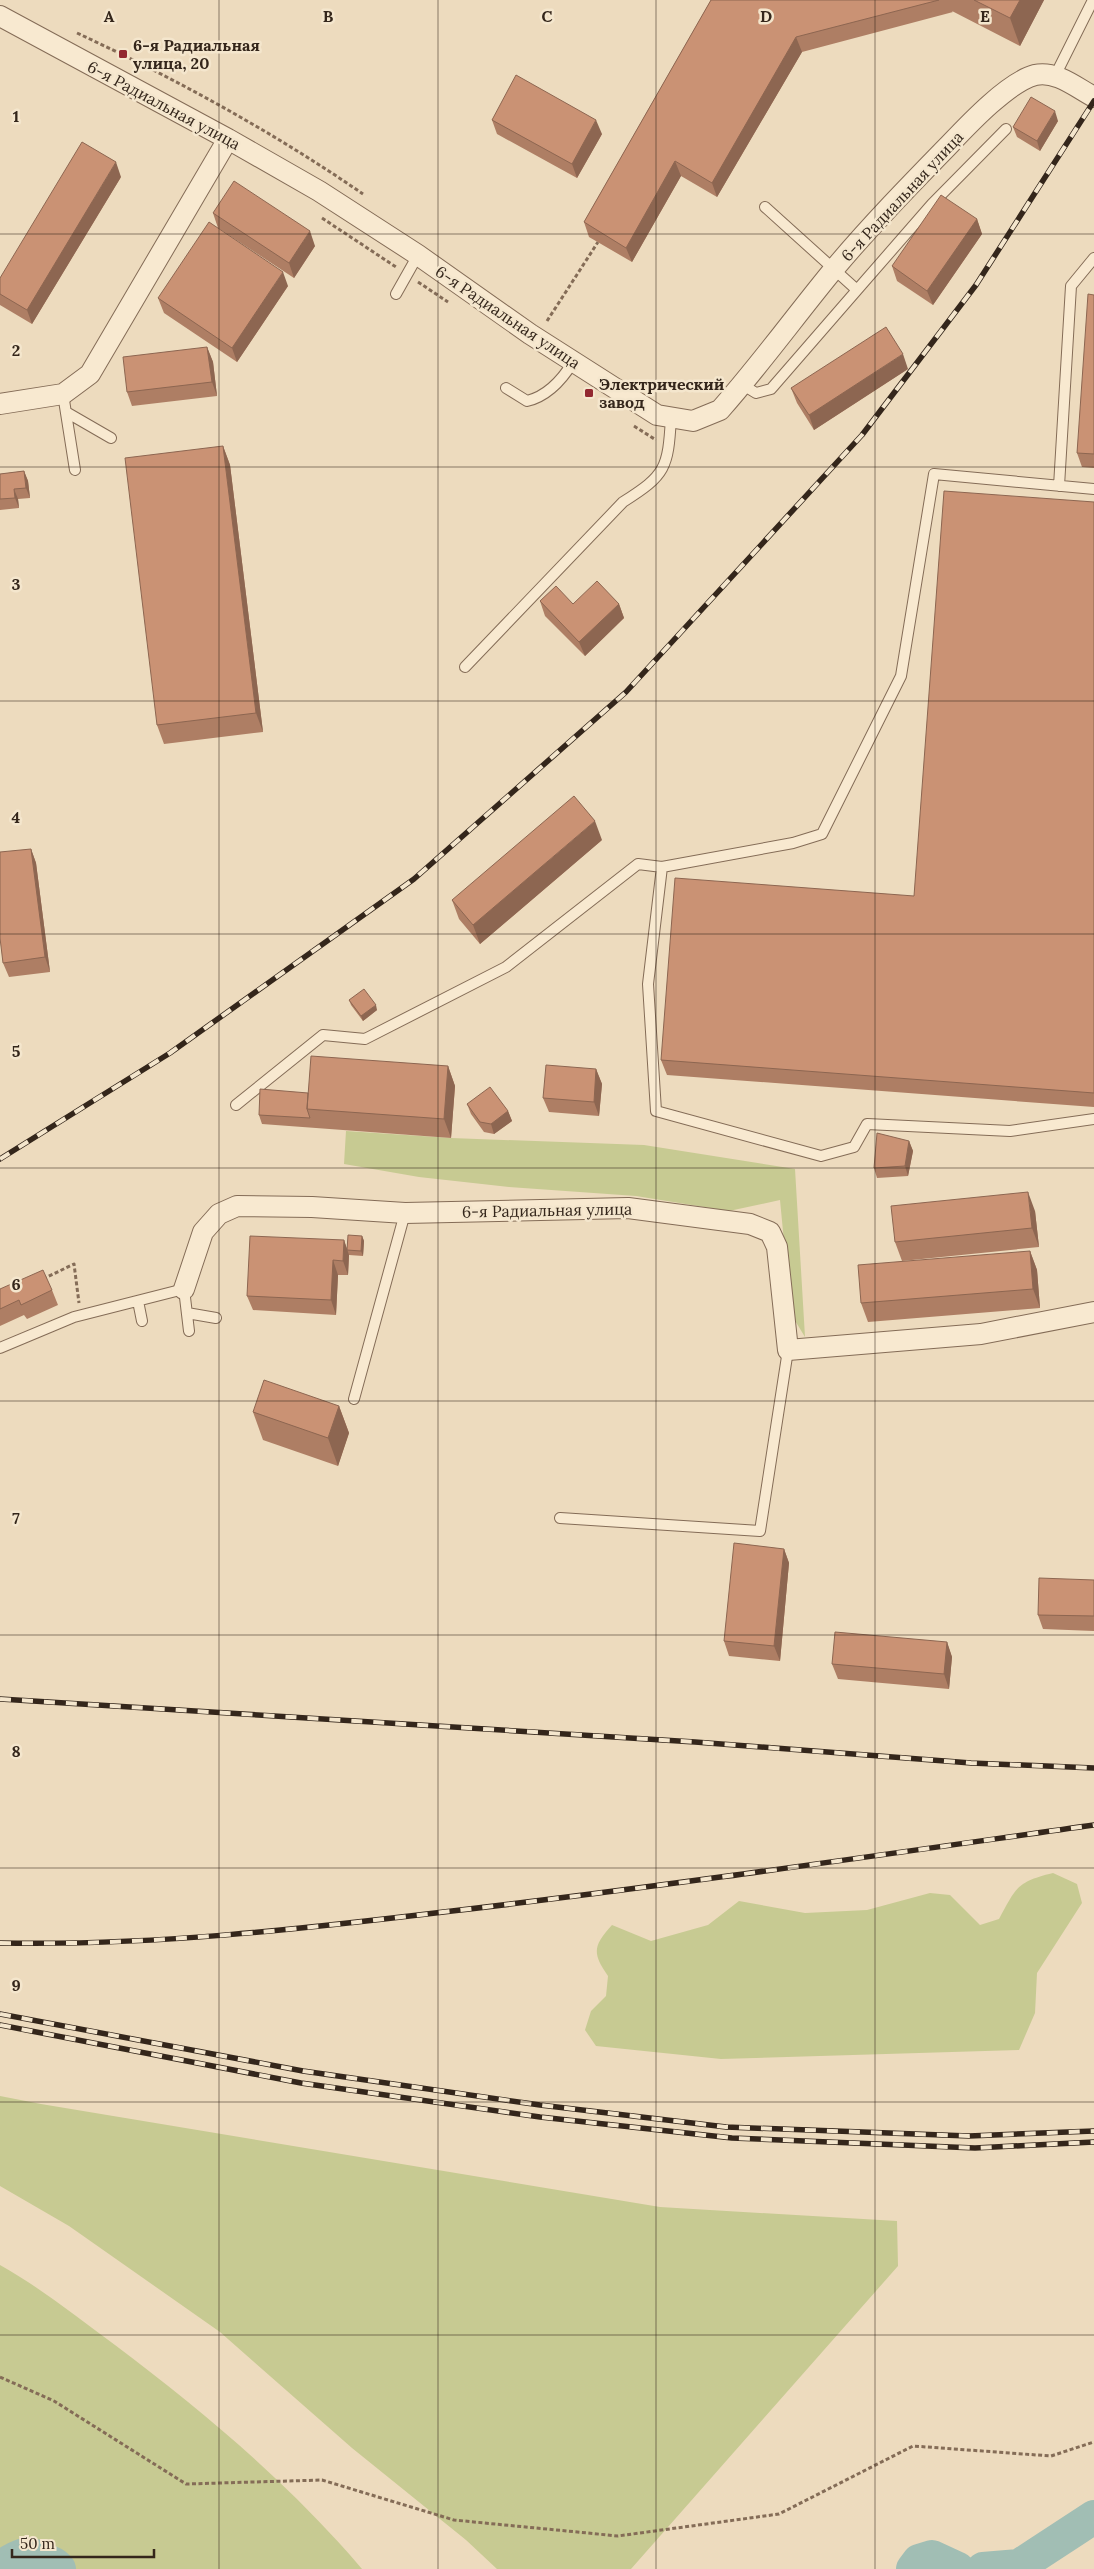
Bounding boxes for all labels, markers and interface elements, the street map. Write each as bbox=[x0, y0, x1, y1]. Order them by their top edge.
text: A bbox=[104, 6, 115, 26]
text: B bbox=[323, 6, 334, 26]
text: C bbox=[541, 6, 553, 26]
text: D bbox=[760, 6, 772, 26]
text: E bbox=[980, 6, 990, 26]
place label: 6-я Радиальная улица, 20 bbox=[133, 35, 260, 73]
marker: 6-я Радиальная улица, 20 bbox=[117, 48, 129, 60]
street label: 6-я Радиальная улица bbox=[84, 56, 244, 154]
text: 1 bbox=[13, 106, 19, 126]
street label: 6-я Радиальная улица bbox=[837, 127, 967, 265]
street label: 6-я Радиальная улица bbox=[432, 261, 584, 373]
text: 2 bbox=[12, 340, 20, 360]
place label: Электрический завод bbox=[599, 374, 725, 412]
marker: Электрический завод bbox=[583, 387, 595, 399]
text: 3 bbox=[12, 574, 21, 594]
text: 4 bbox=[12, 807, 21, 827]
text: 5 bbox=[12, 1041, 21, 1061]
street label: 6-я Радиальная улица bbox=[462, 1199, 632, 1221]
text: 6 bbox=[11, 1274, 21, 1294]
text: 7 bbox=[12, 1508, 20, 1528]
text: 8 bbox=[11, 1741, 21, 1761]
text: 9 bbox=[11, 1975, 21, 1995]
scale bar bbox=[12, 2526, 155, 2558]
text: 50 m bbox=[20, 2534, 55, 2553]

